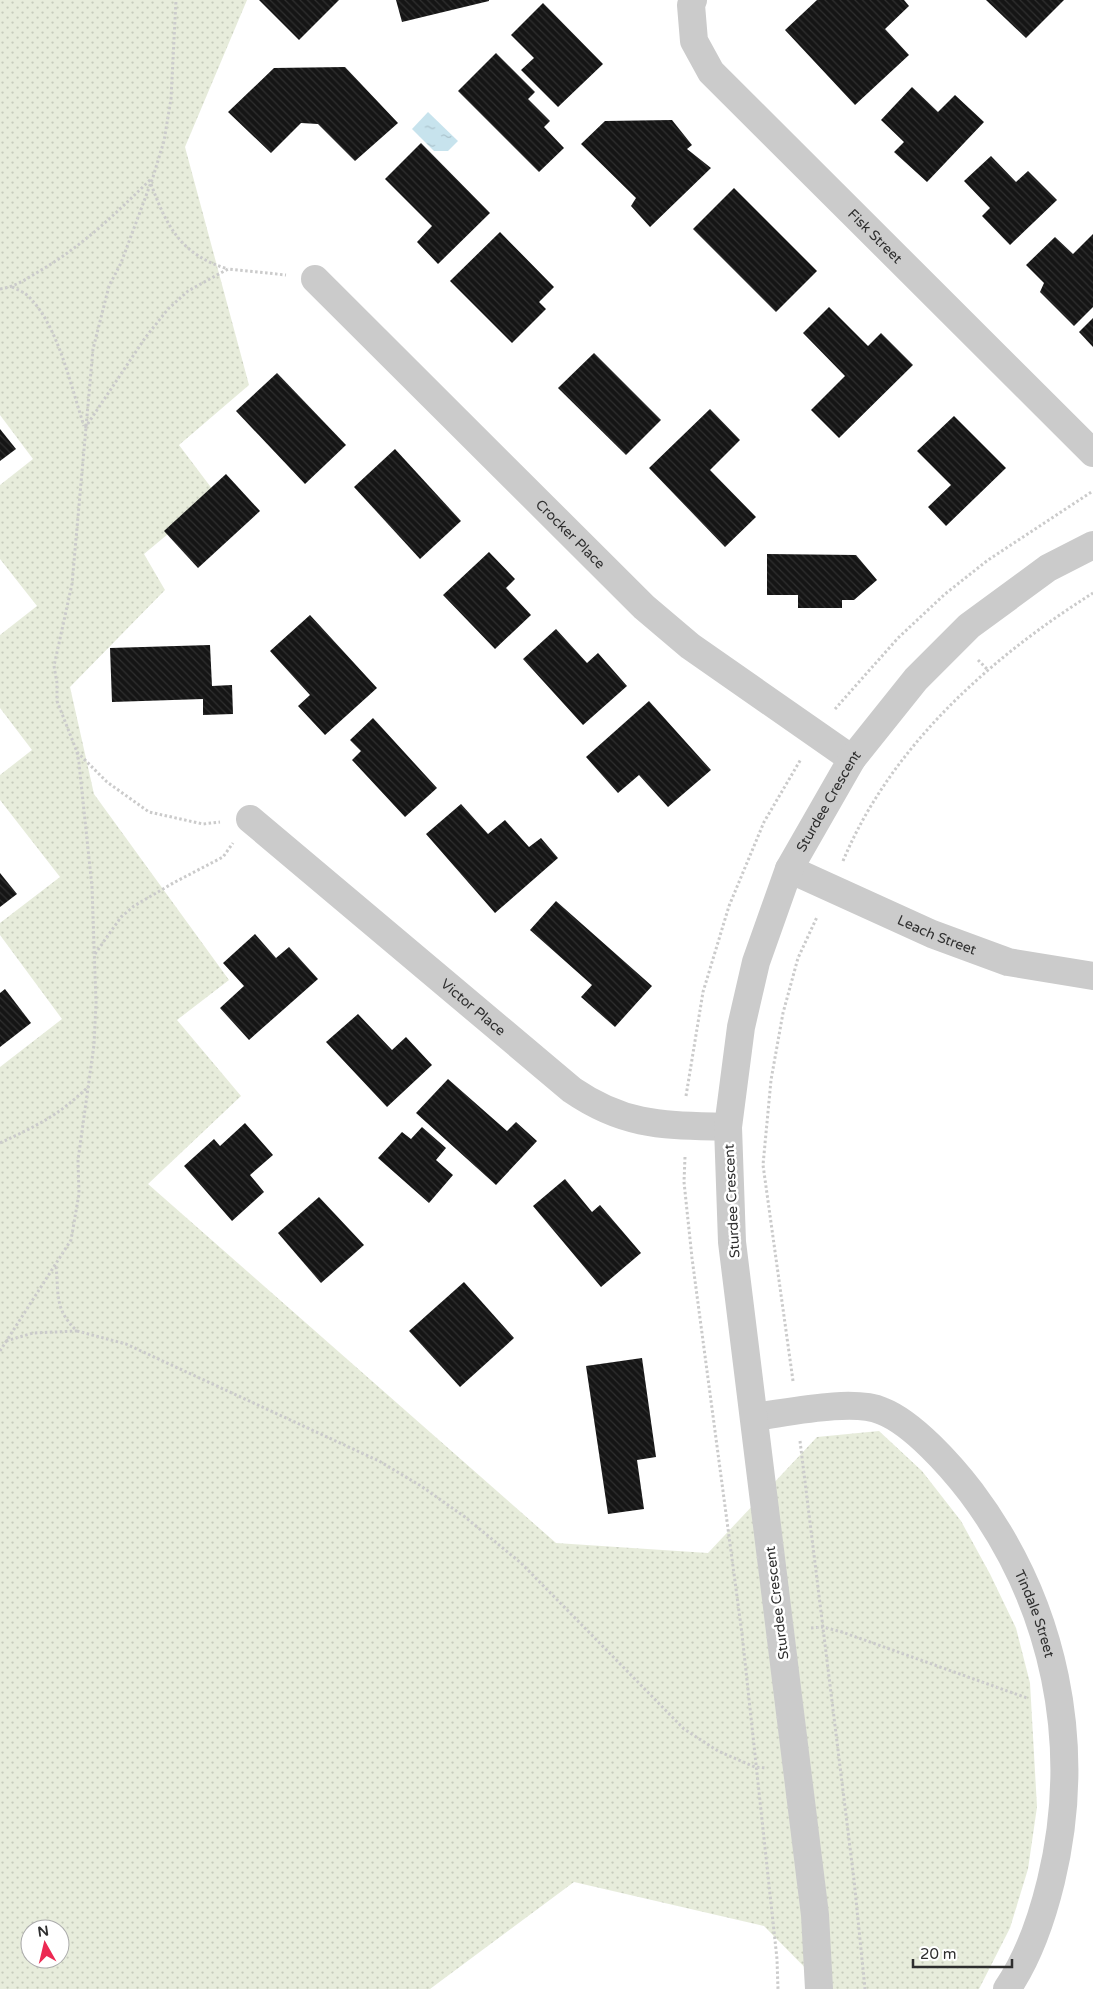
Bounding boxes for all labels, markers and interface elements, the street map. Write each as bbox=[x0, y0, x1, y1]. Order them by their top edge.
street label: Fisk Street bbox=[845, 205, 907, 267]
street label: Crocker Place bbox=[532, 496, 609, 572]
street label: Sturdee Crescent bbox=[792, 746, 865, 855]
street label: Leach Street bbox=[895, 911, 979, 958]
street label: Victor Place bbox=[438, 975, 509, 1039]
street label: Sturdee Crescent bbox=[720, 1143, 743, 1258]
street label: Sturdee Crescent bbox=[762, 1545, 792, 1661]
street label: Tindale Street bbox=[1011, 1567, 1059, 1660]
north arrow bbox=[20, 1919, 70, 1969]
text: N bbox=[37, 1922, 50, 1941]
scale bar bbox=[913, 1936, 1012, 1968]
text: 20 m bbox=[920, 1945, 957, 1963]

